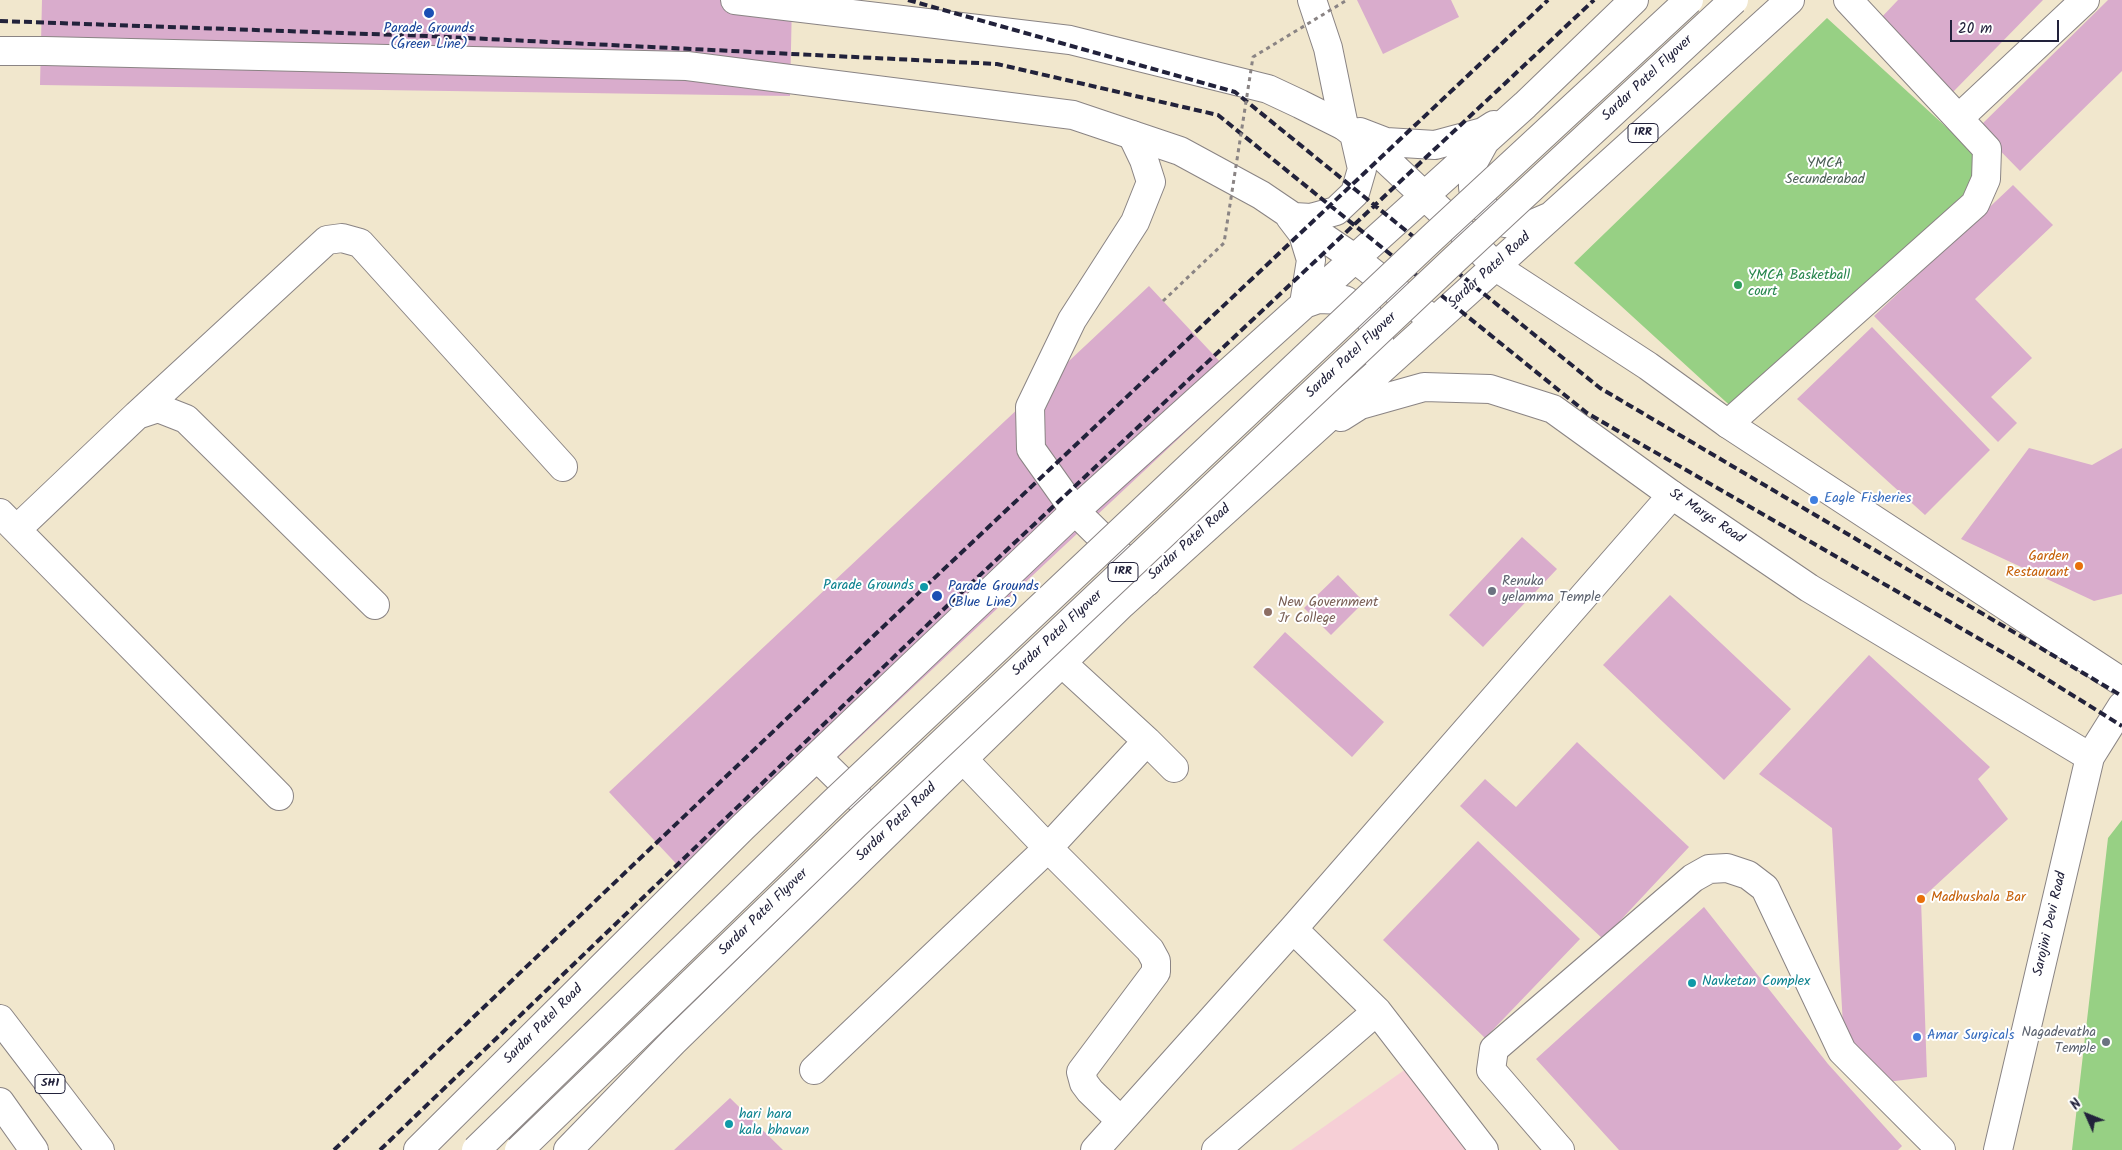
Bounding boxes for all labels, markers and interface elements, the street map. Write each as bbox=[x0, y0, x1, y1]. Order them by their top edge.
marker: Parade Grounds (Green Line) bbox=[422, 6, 436, 20]
scale bar bbox=[1952, 10, 2061, 42]
text: 20 m bbox=[1958, 17, 1992, 41]
place label: Parade Grounds (Green Line) bbox=[384, 22, 474, 54]
street label: Sardar Patel Flyover bbox=[1599, 33, 1697, 125]
road number: IRR bbox=[1628, 124, 1658, 142]
park label: YMCA Secunderabad bbox=[1785, 157, 1865, 190]
street label: Sardar Patel Road bbox=[1445, 229, 1535, 313]
place label: YMCA Basketball court bbox=[1748, 269, 1850, 302]
marker: YMCA Basketball court bbox=[1732, 279, 1744, 291]
street label: Sardar Patel Flyover bbox=[1303, 310, 1401, 402]
street label: St Marys Road bbox=[1665, 486, 1747, 548]
place label: Eagle Fisheries bbox=[1824, 492, 1911, 508]
marker: Eagle Fisheries bbox=[1808, 494, 1820, 506]
street label: Sardar Patel Road bbox=[1145, 501, 1235, 585]
place label: Garden Restaurant bbox=[2006, 550, 2069, 582]
marker: Garden Restaurant bbox=[2073, 560, 2085, 572]
road number: IRR bbox=[1108, 562, 1138, 582]
place label: Renuka yelamma Temple bbox=[1502, 575, 1601, 608]
place label: Parade Grounds bbox=[823, 579, 914, 595]
place label: Parade Grounds (Blue Line) bbox=[948, 580, 1039, 612]
marker: Parade Grounds bbox=[918, 581, 930, 593]
marker: Renuka yelamma Temple bbox=[1486, 585, 1498, 597]
street label: Sardar Patel Flyover bbox=[1009, 588, 1107, 680]
marker: Parade Grounds (Blue Line) bbox=[930, 589, 944, 603]
place label: New Government Jr College bbox=[1278, 596, 1378, 628]
marker: New Government Jr College bbox=[1262, 606, 1274, 618]
street label: Sardar Patel Road bbox=[853, 780, 941, 866]
street label: Sardar Patel Flyover bbox=[716, 866, 812, 960]
street label: Sarojini Devi Road bbox=[2031, 870, 2071, 978]
place label: Madhushala Bar bbox=[1931, 891, 2026, 907]
marker: Madhushala Bar bbox=[1915, 893, 1927, 905]
place label: Navketan Complex bbox=[1702, 975, 1810, 991]
marker: Navketan Complex bbox=[1686, 977, 1698, 989]
street label: Sardar Patel Road bbox=[501, 982, 587, 1068]
place label: Nagadevatha Temple bbox=[2021, 1026, 2096, 1058]
place label: Amar Surgicals bbox=[1927, 1029, 2014, 1045]
marker: Amar Surgicals bbox=[1911, 1031, 1923, 1043]
marker: Nagadevatha Temple bbox=[2100, 1036, 2112, 1048]
road number: SH1 bbox=[35, 1074, 65, 1094]
north arrow bbox=[2062, 1090, 2112, 1140]
text: N bbox=[2065, 1094, 2087, 1115]
place label: hari hara kala bhavan bbox=[739, 1108, 809, 1140]
marker: hari hara kala bhavan bbox=[723, 1118, 735, 1130]

